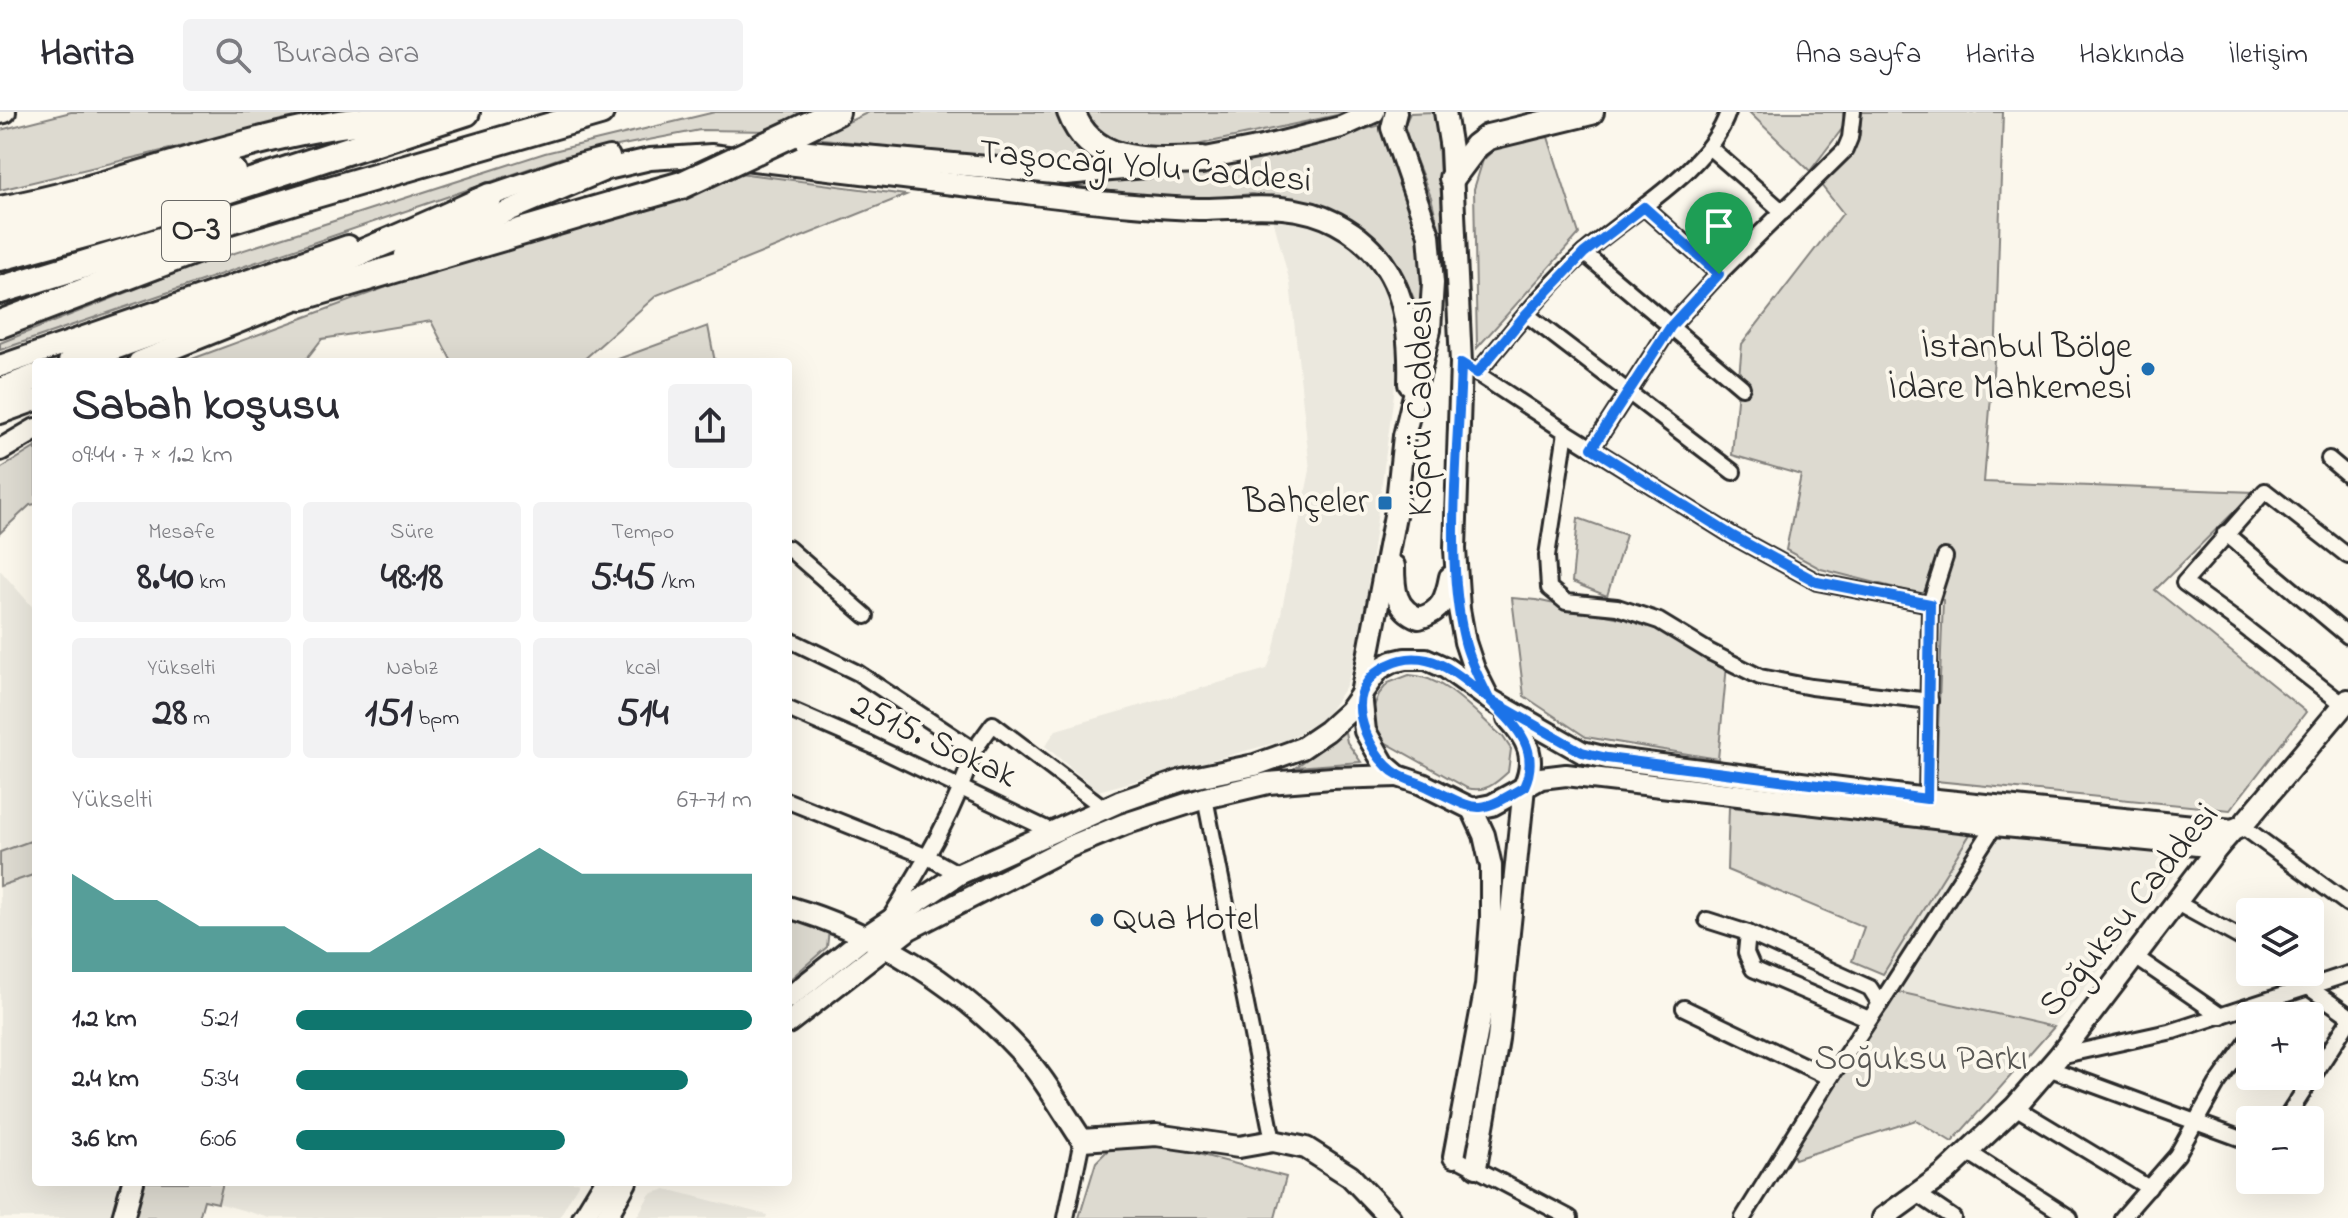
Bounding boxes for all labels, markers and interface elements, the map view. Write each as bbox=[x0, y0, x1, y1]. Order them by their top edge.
search box bbox=[183, 19, 743, 91]
text: Harita bbox=[40, 27, 135, 83]
icon: search bbox=[211, 33, 255, 77]
text: Burada ara bbox=[275, 33, 420, 77]
text: Ana sayfa bbox=[1795, 35, 1921, 76]
text: Harita bbox=[1965, 35, 2035, 76]
text: Hakkında bbox=[2079, 35, 2185, 76]
text: İletişim bbox=[2229, 35, 2308, 76]
street label: Taşocağı Yolu Caddesi bbox=[977, 127, 1313, 209]
pin bbox=[1685, 192, 1753, 274]
road number: O-3 bbox=[162, 201, 230, 261]
icon: arrive bbox=[1697, 204, 1741, 248]
street label: Köprü Caddesi bbox=[1396, 299, 1449, 517]
place label: İstanbul Bölge İdare Mahkemesi bbox=[1888, 322, 2133, 416]
marker: İstanbul Bölge İdare Mahkemesi bbox=[2139, 360, 2157, 378]
text: Sabah koşusu bbox=[72, 375, 340, 439]
button: share bbox=[668, 384, 752, 468]
text: 09:44 · 7 × 1.2 km bbox=[72, 437, 233, 475]
place label: Bahçeler bbox=[1242, 477, 1370, 530]
marker: Bahçeler bbox=[1376, 494, 1394, 512]
text: Mesafe bbox=[148, 517, 215, 549]
text: Süre bbox=[390, 517, 434, 549]
text: Tempo bbox=[611, 517, 674, 549]
text: 8.40 bbox=[137, 549, 194, 608]
text: 48:18 bbox=[381, 549, 443, 608]
text: 5:45 bbox=[590, 549, 656, 608]
text: km bbox=[194, 567, 226, 599]
text: /km bbox=[656, 567, 695, 599]
text: Yükselti bbox=[147, 653, 216, 685]
text: Nabız bbox=[386, 653, 438, 685]
text: kcal bbox=[625, 653, 660, 685]
street label: 2515. Sokak bbox=[841, 680, 1025, 804]
text: 28 bbox=[153, 685, 187, 744]
text: 151 bbox=[365, 685, 413, 744]
text: 514 bbox=[617, 685, 669, 744]
text: m bbox=[187, 703, 210, 735]
text: bpm bbox=[413, 703, 459, 735]
text: Yükselti bbox=[72, 782, 153, 820]
text: 67–71 m bbox=[677, 782, 752, 820]
street label: Soğuksu Caddesi bbox=[2027, 792, 2233, 1030]
place label: Qua Hotel bbox=[1113, 894, 1259, 947]
map controls bbox=[2236, 898, 2324, 1194]
button: layers bbox=[2236, 898, 2324, 986]
marker: Qua Hotel bbox=[1088, 911, 1106, 929]
text: 1.2 km bbox=[72, 1001, 137, 1039]
text: 5:21 bbox=[200, 1001, 238, 1039]
button: + bbox=[2236, 1002, 2324, 1090]
park label: Soğuksu Parkı bbox=[1814, 1034, 2028, 1087]
text: 2.4 km bbox=[72, 1061, 139, 1099]
text: 5:34 bbox=[200, 1061, 239, 1099]
button: − bbox=[2236, 1106, 2324, 1194]
text: 3.6 km bbox=[72, 1121, 138, 1159]
text: 6:06 bbox=[200, 1121, 236, 1159]

